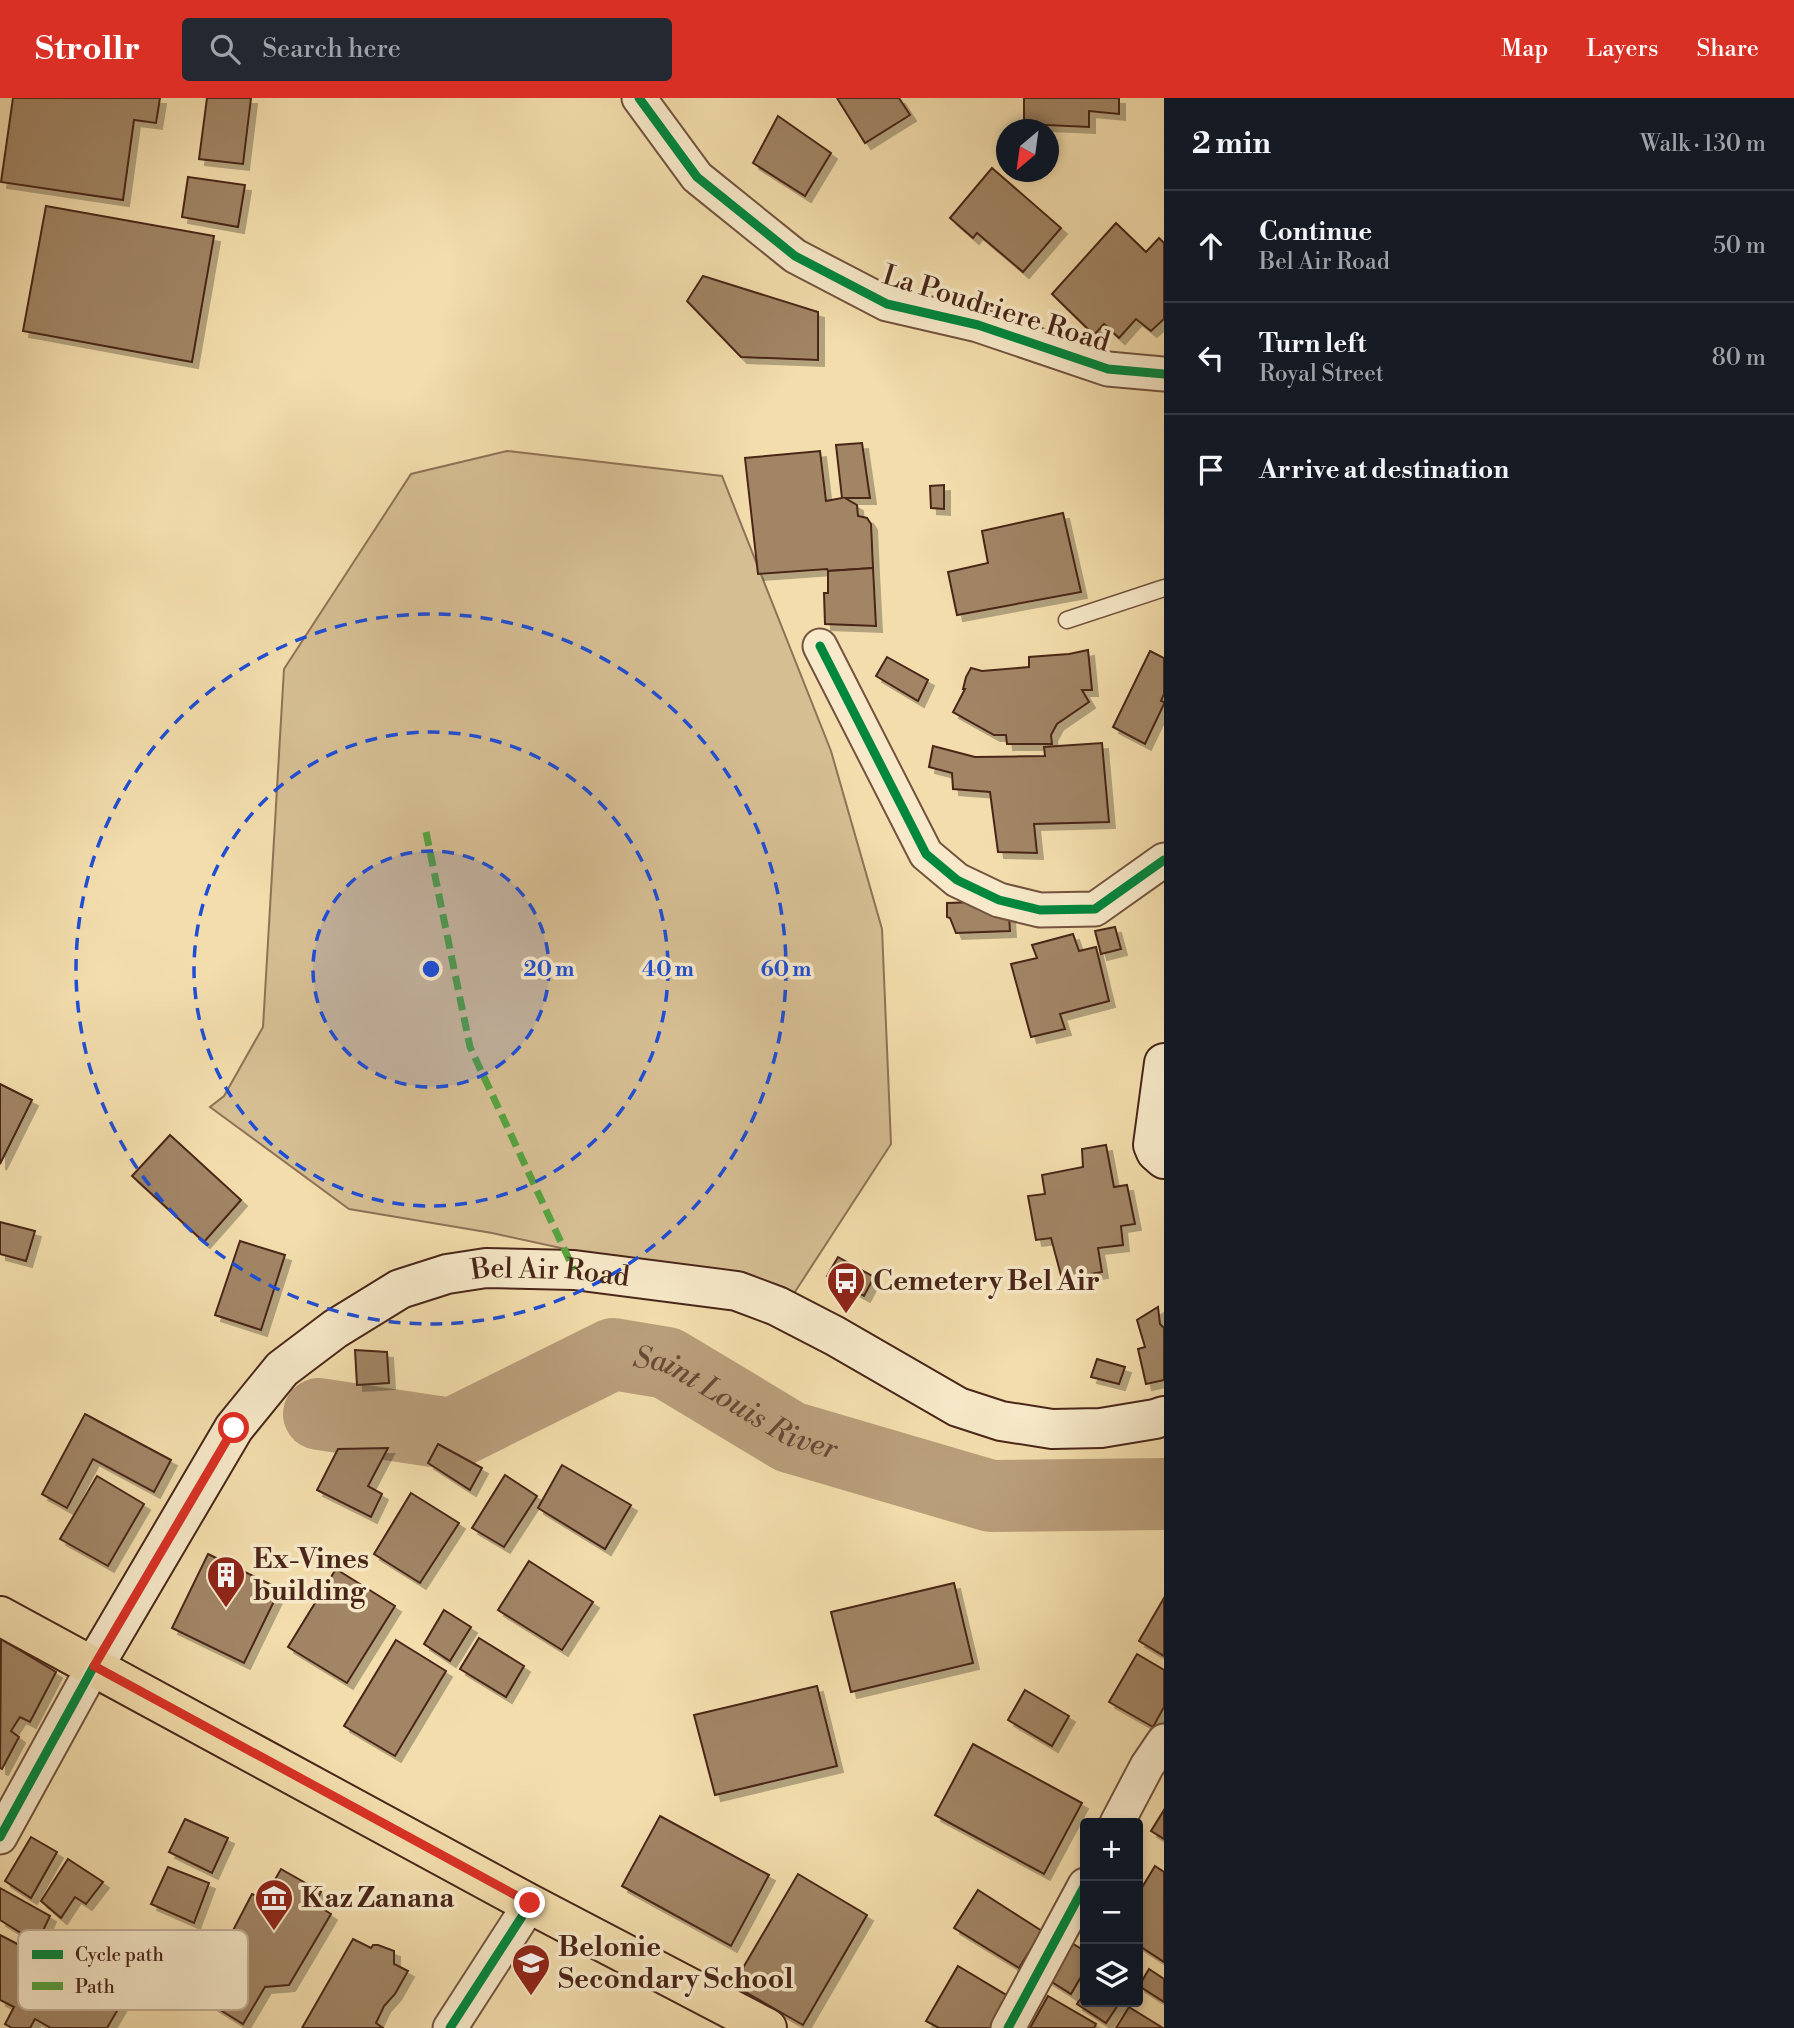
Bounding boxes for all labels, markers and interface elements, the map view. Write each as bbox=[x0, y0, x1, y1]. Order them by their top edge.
search box bbox=[182, 18, 672, 81]
text: Strollr bbox=[35, 29, 140, 70]
icon: search bbox=[206, 30, 244, 68]
text: Search here bbox=[262, 33, 401, 65]
text: Map bbox=[1501, 34, 1548, 64]
text: Layers bbox=[1586, 34, 1658, 64]
text: Share bbox=[1696, 34, 1759, 64]
north arrow bbox=[996, 119, 1059, 182]
text: 2 min bbox=[1192, 125, 1271, 163]
text: Walk · 130 m bbox=[1640, 130, 1766, 158]
text: Continue bbox=[1259, 216, 1372, 248]
icon: ahead bbox=[1192, 227, 1230, 265]
text: 50 m bbox=[1713, 232, 1766, 260]
text: Bel Air Road bbox=[1259, 248, 1390, 276]
street label: La Poudriere Road bbox=[878, 258, 1114, 360]
text: Turn left bbox=[1259, 328, 1367, 360]
icon: left bbox=[1192, 339, 1230, 377]
text: 80 m bbox=[1712, 344, 1766, 372]
text: Royal Street bbox=[1259, 360, 1384, 388]
icon: arrive bbox=[1192, 451, 1230, 489]
text: Arrive at destination bbox=[1259, 454, 1509, 486]
centre of rings bbox=[419, 957, 443, 981]
text: 20 m bbox=[524, 957, 574, 983]
text: 40 m bbox=[642, 957, 694, 983]
text: 60 m bbox=[761, 957, 811, 983]
street label: Bel Air Road bbox=[467, 1250, 632, 1295]
bus stop icon: Cemetery Bel Air bbox=[825, 1260, 867, 1315]
place label: Cemetery Bel Air bbox=[873, 1264, 1100, 1299]
water label: Saint Louis River bbox=[630, 1339, 843, 1469]
route start bbox=[218, 1412, 249, 1443]
place label: Ex-Vines building bbox=[253, 1542, 369, 1609]
building icon: Ex-Vines building bbox=[205, 1554, 247, 1609]
map controls bbox=[1080, 1818, 1143, 2007]
button: + bbox=[1080, 1818, 1143, 1881]
museum icon: Kaz Zanana bbox=[253, 1877, 295, 1932]
place label: Kaz Zanana bbox=[301, 1881, 455, 1916]
button: − bbox=[1080, 1881, 1143, 1944]
route end bbox=[514, 1887, 545, 1918]
legend bbox=[18, 1930, 248, 2010]
place label: Belonie Secondary School bbox=[558, 1930, 793, 1997]
school or university icon: Belonie Secondary School bbox=[510, 1942, 552, 1997]
text: Cycle path bbox=[75, 1943, 164, 1967]
button: layers bbox=[1080, 1944, 1143, 2007]
text: Path bbox=[75, 1975, 115, 1999]

